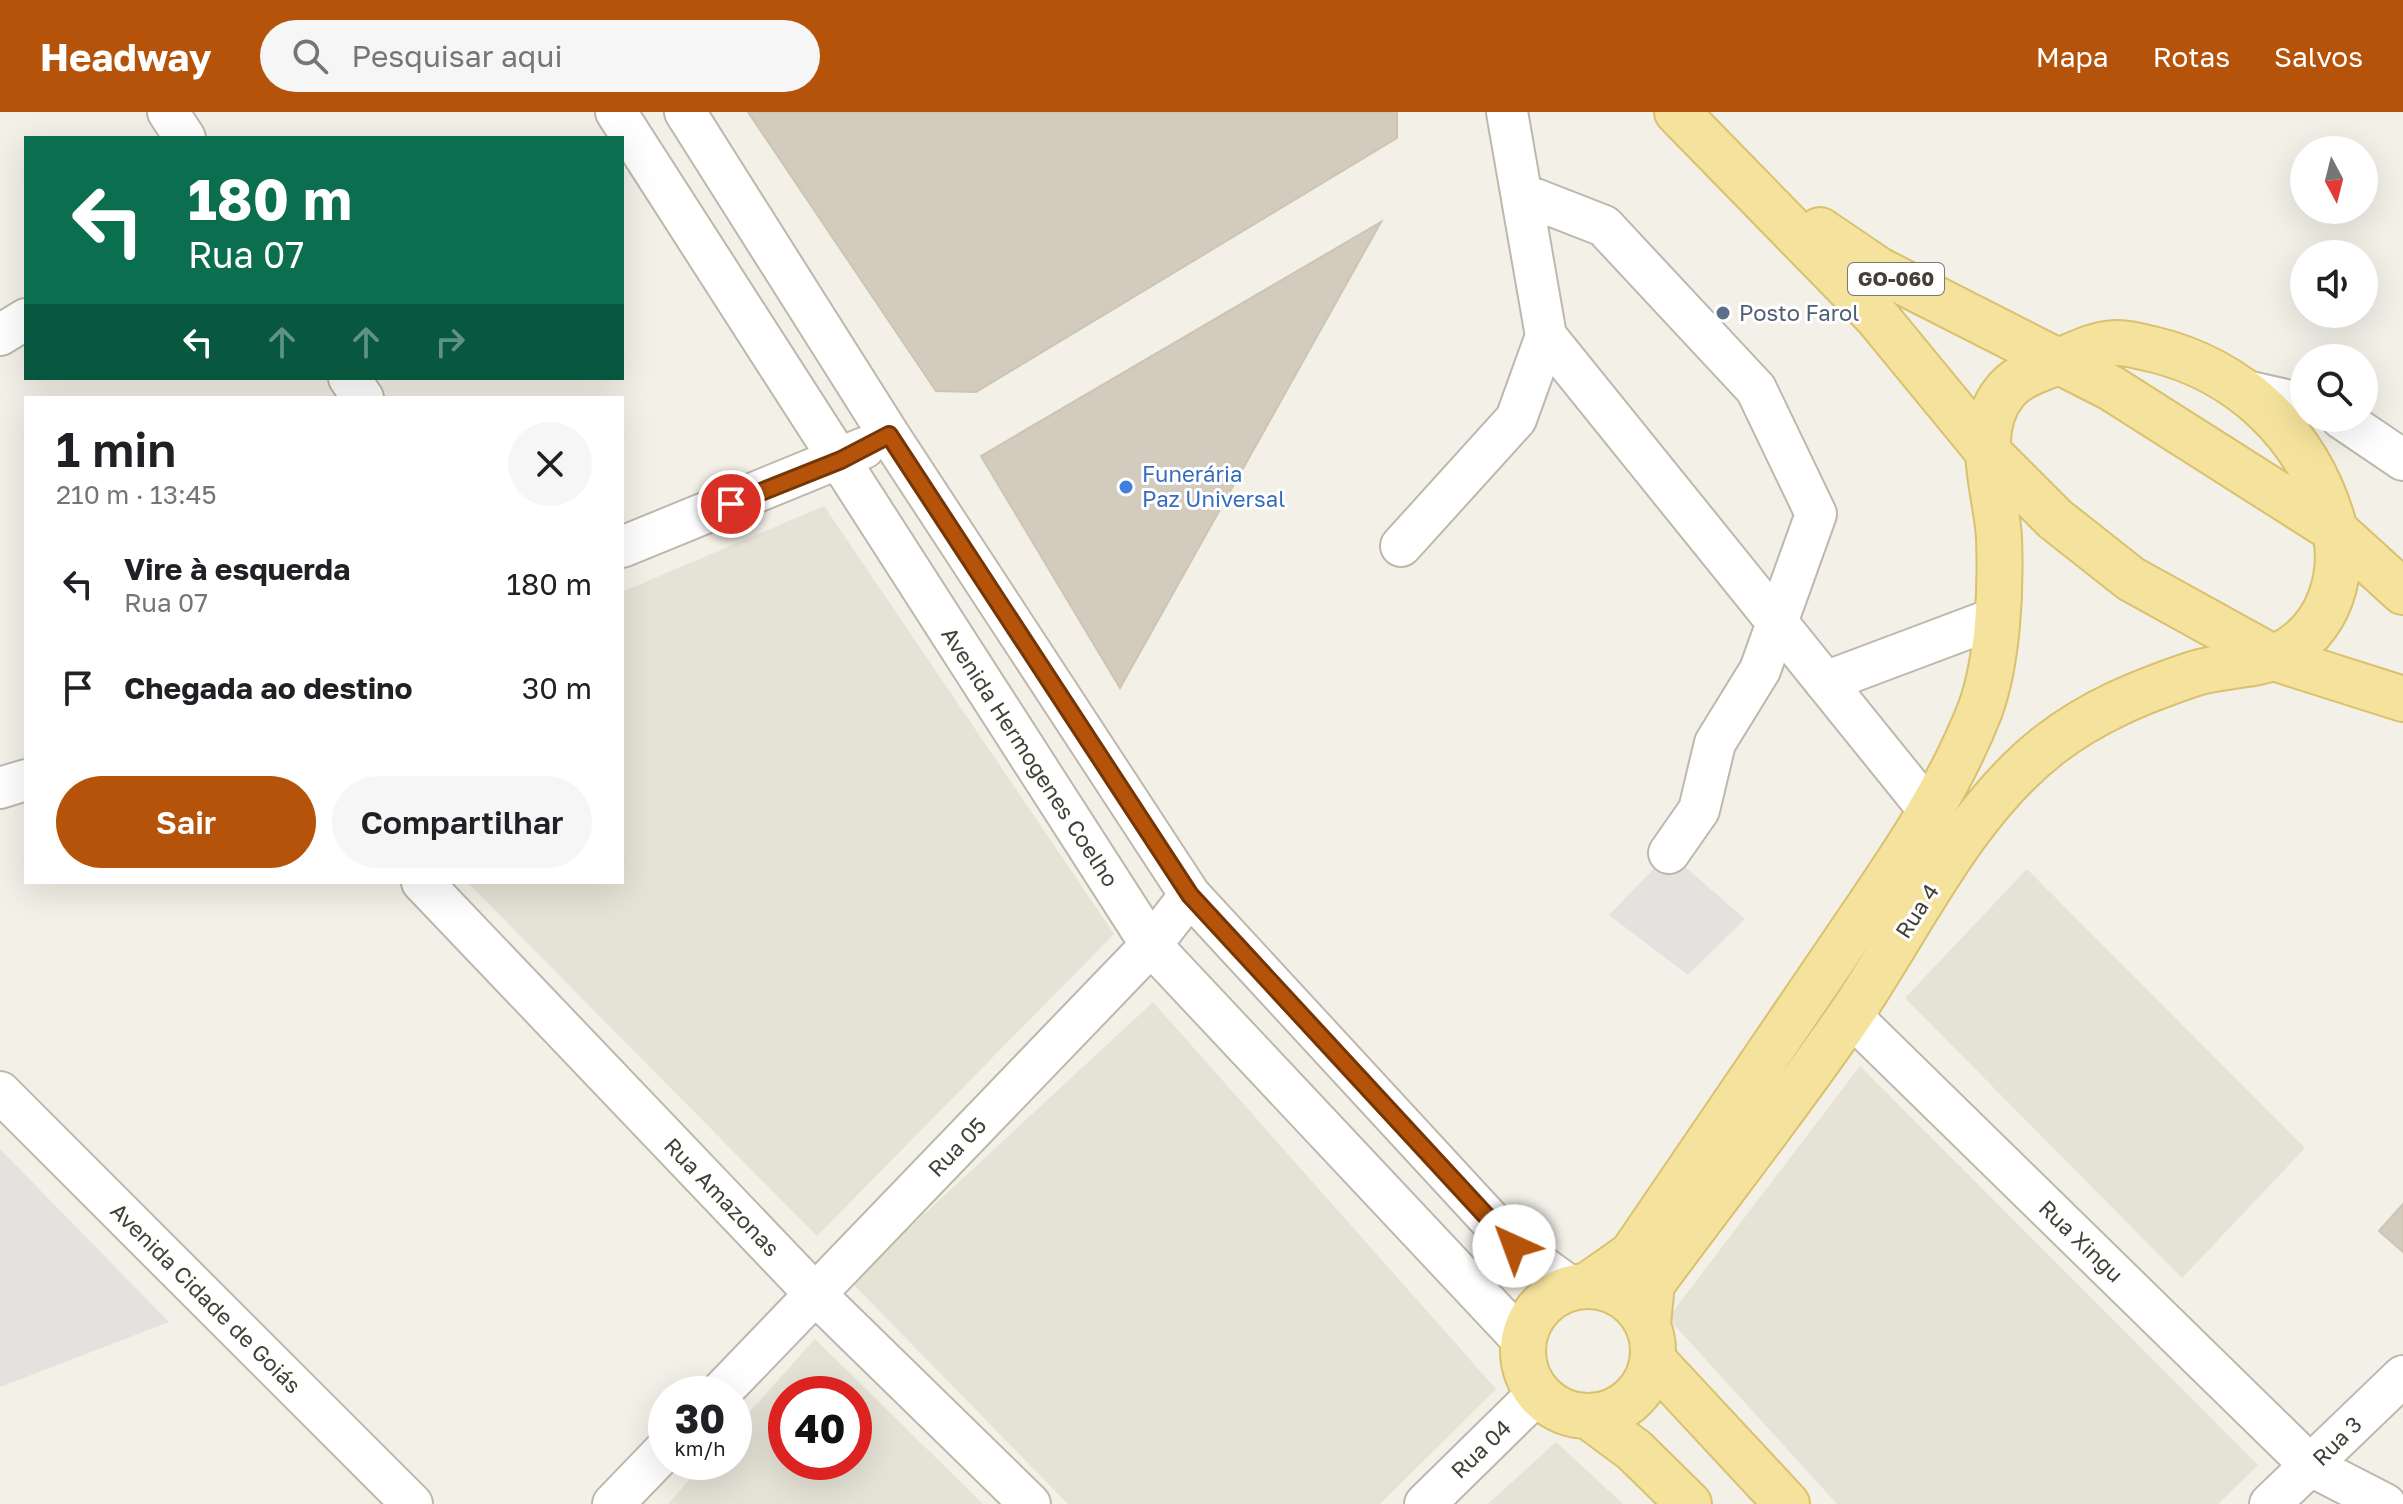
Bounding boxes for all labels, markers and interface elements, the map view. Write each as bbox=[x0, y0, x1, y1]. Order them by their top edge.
search box bbox=[260, 20, 820, 92]
text: Headway bbox=[40, 34, 212, 79]
icon: search bbox=[288, 34, 332, 78]
text: Pesquisar aqui bbox=[352, 38, 563, 74]
text: Mapa bbox=[2036, 40, 2109, 73]
text: Rotas bbox=[2153, 40, 2230, 73]
text: Salvos bbox=[2274, 40, 2363, 73]
north arrow bbox=[2290, 136, 2378, 224]
map controls bbox=[2290, 136, 2378, 432]
text: 180 m bbox=[188, 165, 352, 232]
icon: left bbox=[56, 168, 160, 272]
text: Rua 07 bbox=[188, 233, 304, 276]
button: sound bbox=[2290, 240, 2378, 328]
road number: GO-060 bbox=[1848, 263, 1944, 295]
place label: Posto Farol bbox=[1739, 299, 1859, 326]
marker: Posto Farol bbox=[1714, 304, 1732, 322]
icon: left bbox=[176, 320, 220, 364]
icon: ahead bbox=[260, 320, 304, 364]
icon: ahead bbox=[344, 320, 388, 364]
icon: right bbox=[428, 320, 472, 364]
button: search bbox=[2290, 344, 2378, 432]
text: 1 min bbox=[56, 420, 176, 478]
button: close bbox=[508, 422, 592, 506]
place label: Funerária Paz Universal bbox=[1142, 460, 1285, 512]
pin bbox=[697, 470, 765, 538]
marker: Funerária Paz Universal bbox=[1117, 478, 1135, 496]
text: 210 m · 13:45 bbox=[56, 479, 217, 510]
icon: arrive bbox=[709, 482, 753, 526]
text: Vire à esquerda bbox=[124, 551, 350, 587]
icon: left bbox=[56, 562, 100, 606]
text: 180 m bbox=[507, 566, 592, 602]
text: Rua 07 bbox=[124, 587, 208, 618]
street label: Avenida Hermogenes Coelho bbox=[936, 622, 1125, 892]
icon: arrive bbox=[56, 666, 100, 710]
text: Chegada ao destino bbox=[124, 670, 412, 706]
text: 30 m bbox=[522, 670, 592, 706]
button: Sair bbox=[56, 776, 316, 868]
button: Compartilhar bbox=[332, 776, 592, 868]
street label: Rua 4 bbox=[1889, 879, 1944, 943]
street label: Rua 05 bbox=[922, 1111, 991, 1182]
street label: Rua Amazonas bbox=[659, 1132, 786, 1262]
street label: Rua Xingu bbox=[2034, 1194, 2129, 1287]
street label: Avenida Cidade de Goiás bbox=[106, 1197, 307, 1398]
position arrow bbox=[1472, 1204, 1556, 1288]
speed limit sign: 40 bbox=[768, 1376, 872, 1480]
text: 30 bbox=[675, 1394, 725, 1442]
street label: Rua 3 bbox=[2306, 1410, 2367, 1471]
street label: Rua 04 bbox=[1445, 1414, 1516, 1484]
text: km/h bbox=[675, 1436, 725, 1460]

